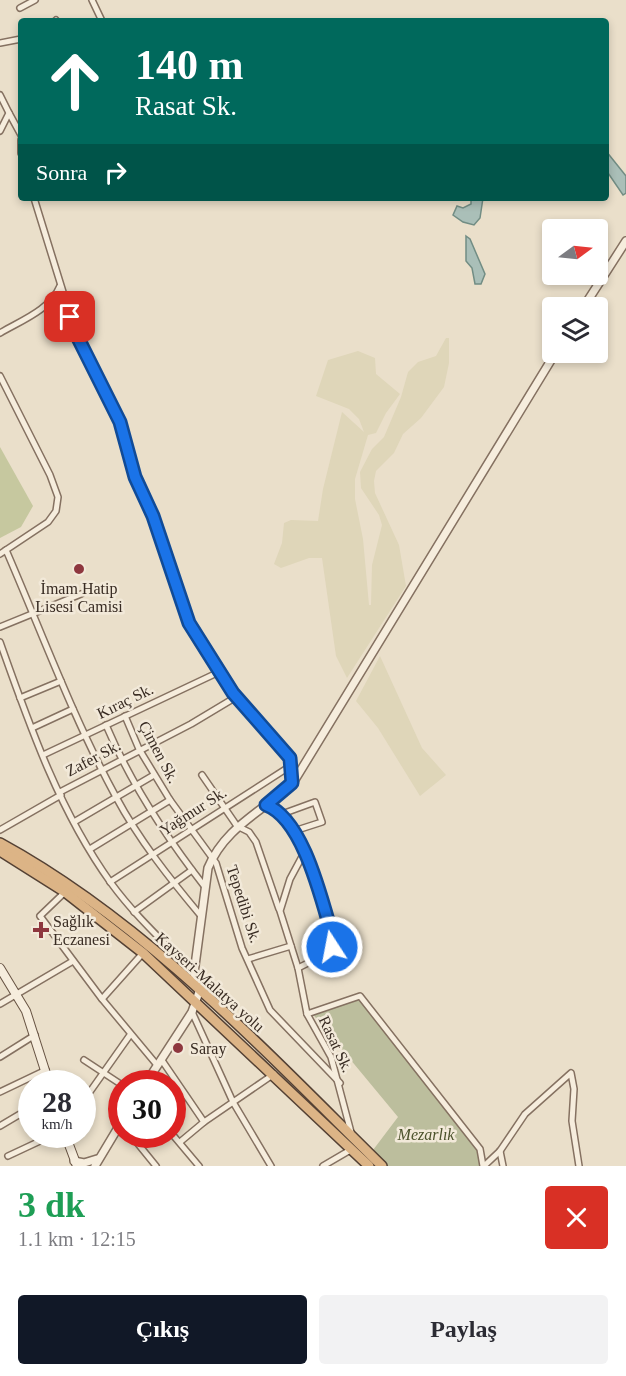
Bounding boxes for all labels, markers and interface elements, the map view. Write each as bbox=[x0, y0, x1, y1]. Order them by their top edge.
icon: ahead bbox=[36, 42, 114, 120]
text: 140 m bbox=[135, 42, 244, 88]
text: Rasat Sk. bbox=[135, 91, 237, 121]
icon: right bbox=[99, 156, 132, 189]
text: Sonra bbox=[36, 160, 87, 185]
north arrow bbox=[542, 219, 608, 285]
map controls bbox=[542, 219, 608, 363]
pin bbox=[44, 291, 95, 342]
button: layers bbox=[542, 297, 608, 363]
icon: arrive bbox=[53, 300, 86, 333]
marker: İmam Hatip Lisesi Camisi bbox=[72, 562, 86, 576]
place label: İmam Hatip Lisesi Camisi bbox=[35, 580, 123, 615]
street label: Kıraç Sk. bbox=[94, 680, 156, 723]
street label: Çimen Sk. bbox=[135, 718, 182, 786]
street label: Zafer Sk. bbox=[63, 737, 123, 779]
street label: Yağmur Sk. bbox=[157, 783, 230, 840]
street label: Tepedibi Sk. bbox=[223, 863, 265, 945]
place label: Sağlık Eczanesi bbox=[53, 913, 110, 948]
position arrow bbox=[300, 915, 364, 979]
marker: Sağlık Eczanesi bbox=[34, 923, 48, 937]
street label: Kayseri-Malatya yolu bbox=[152, 929, 268, 1036]
street label: Rasat Sk. bbox=[316, 1013, 356, 1075]
place label: Saray bbox=[190, 1040, 226, 1058]
marker: Saray bbox=[171, 1041, 185, 1055]
speed limit sign: 30 bbox=[108, 1070, 186, 1148]
text: 28 bbox=[42, 1085, 72, 1118]
text: km/h bbox=[42, 1116, 72, 1132]
park label: Mezarlık bbox=[397, 1126, 455, 1143]
text: 3 dk bbox=[18, 1185, 85, 1225]
button: close bbox=[545, 1186, 608, 1249]
text: 1.1 km · 12:15 bbox=[18, 1228, 136, 1250]
button: Çıkış bbox=[18, 1295, 307, 1364]
button: Paylaş bbox=[319, 1295, 608, 1364]

